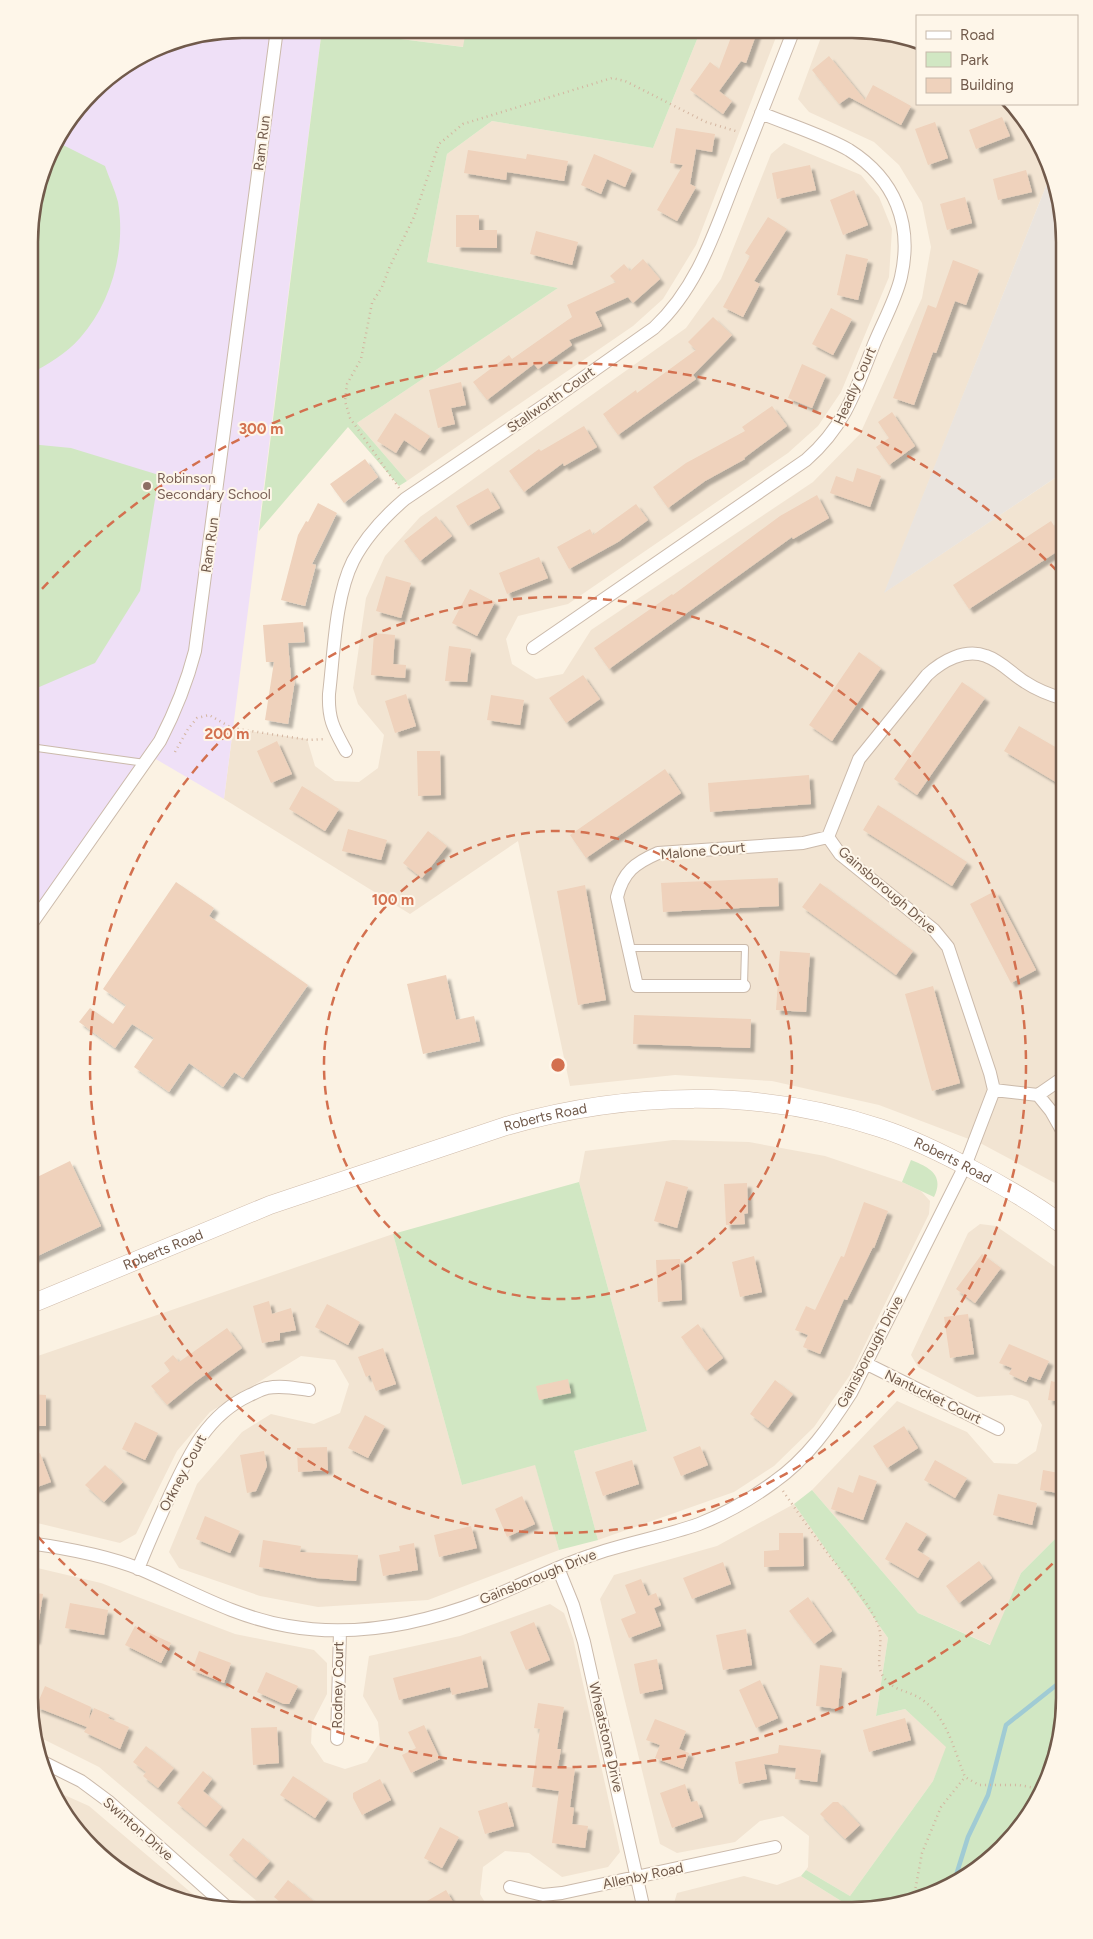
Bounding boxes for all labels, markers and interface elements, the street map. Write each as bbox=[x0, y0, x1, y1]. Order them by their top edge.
legend bbox=[916, 15, 1078, 105]
text: Road bbox=[960, 26, 995, 44]
text: Park bbox=[960, 51, 989, 69]
text: Building bbox=[960, 76, 1014, 94]
street label: Ram Run bbox=[250, 114, 274, 172]
street label: Headly Court bbox=[830, 344, 880, 428]
street label: Stallworth Court bbox=[504, 363, 598, 437]
text: 300 m bbox=[239, 420, 283, 438]
place label: Robinson Secondary School bbox=[157, 470, 271, 503]
marker: Robinson Secondary School bbox=[141, 480, 153, 492]
street label: Ram Run bbox=[198, 516, 222, 574]
text: 200 m bbox=[205, 725, 249, 743]
street label: Malone Court bbox=[660, 839, 746, 863]
street label: Gainsborough Drive bbox=[835, 843, 940, 937]
text: 100 m bbox=[372, 891, 414, 909]
centre of rings bbox=[549, 1056, 567, 1074]
street label: Roberts Road bbox=[501, 1099, 588, 1135]
street label: Roberts Road bbox=[911, 1133, 995, 1187]
street label: Roberts Road bbox=[120, 1225, 205, 1274]
street label: Gainsborough Drive bbox=[833, 1293, 907, 1411]
street label: Nantucket Court bbox=[882, 1366, 984, 1428]
street label: Orkney Court bbox=[156, 1432, 210, 1514]
street label: Gainsborough Drive bbox=[477, 1546, 599, 1608]
street label: Rodney Court bbox=[329, 1641, 347, 1729]
street label: Wheatstone Drive bbox=[585, 1680, 627, 1794]
street label: Swinton Drive bbox=[99, 1794, 177, 1864]
street label: Allenby Road bbox=[601, 1859, 685, 1893]

